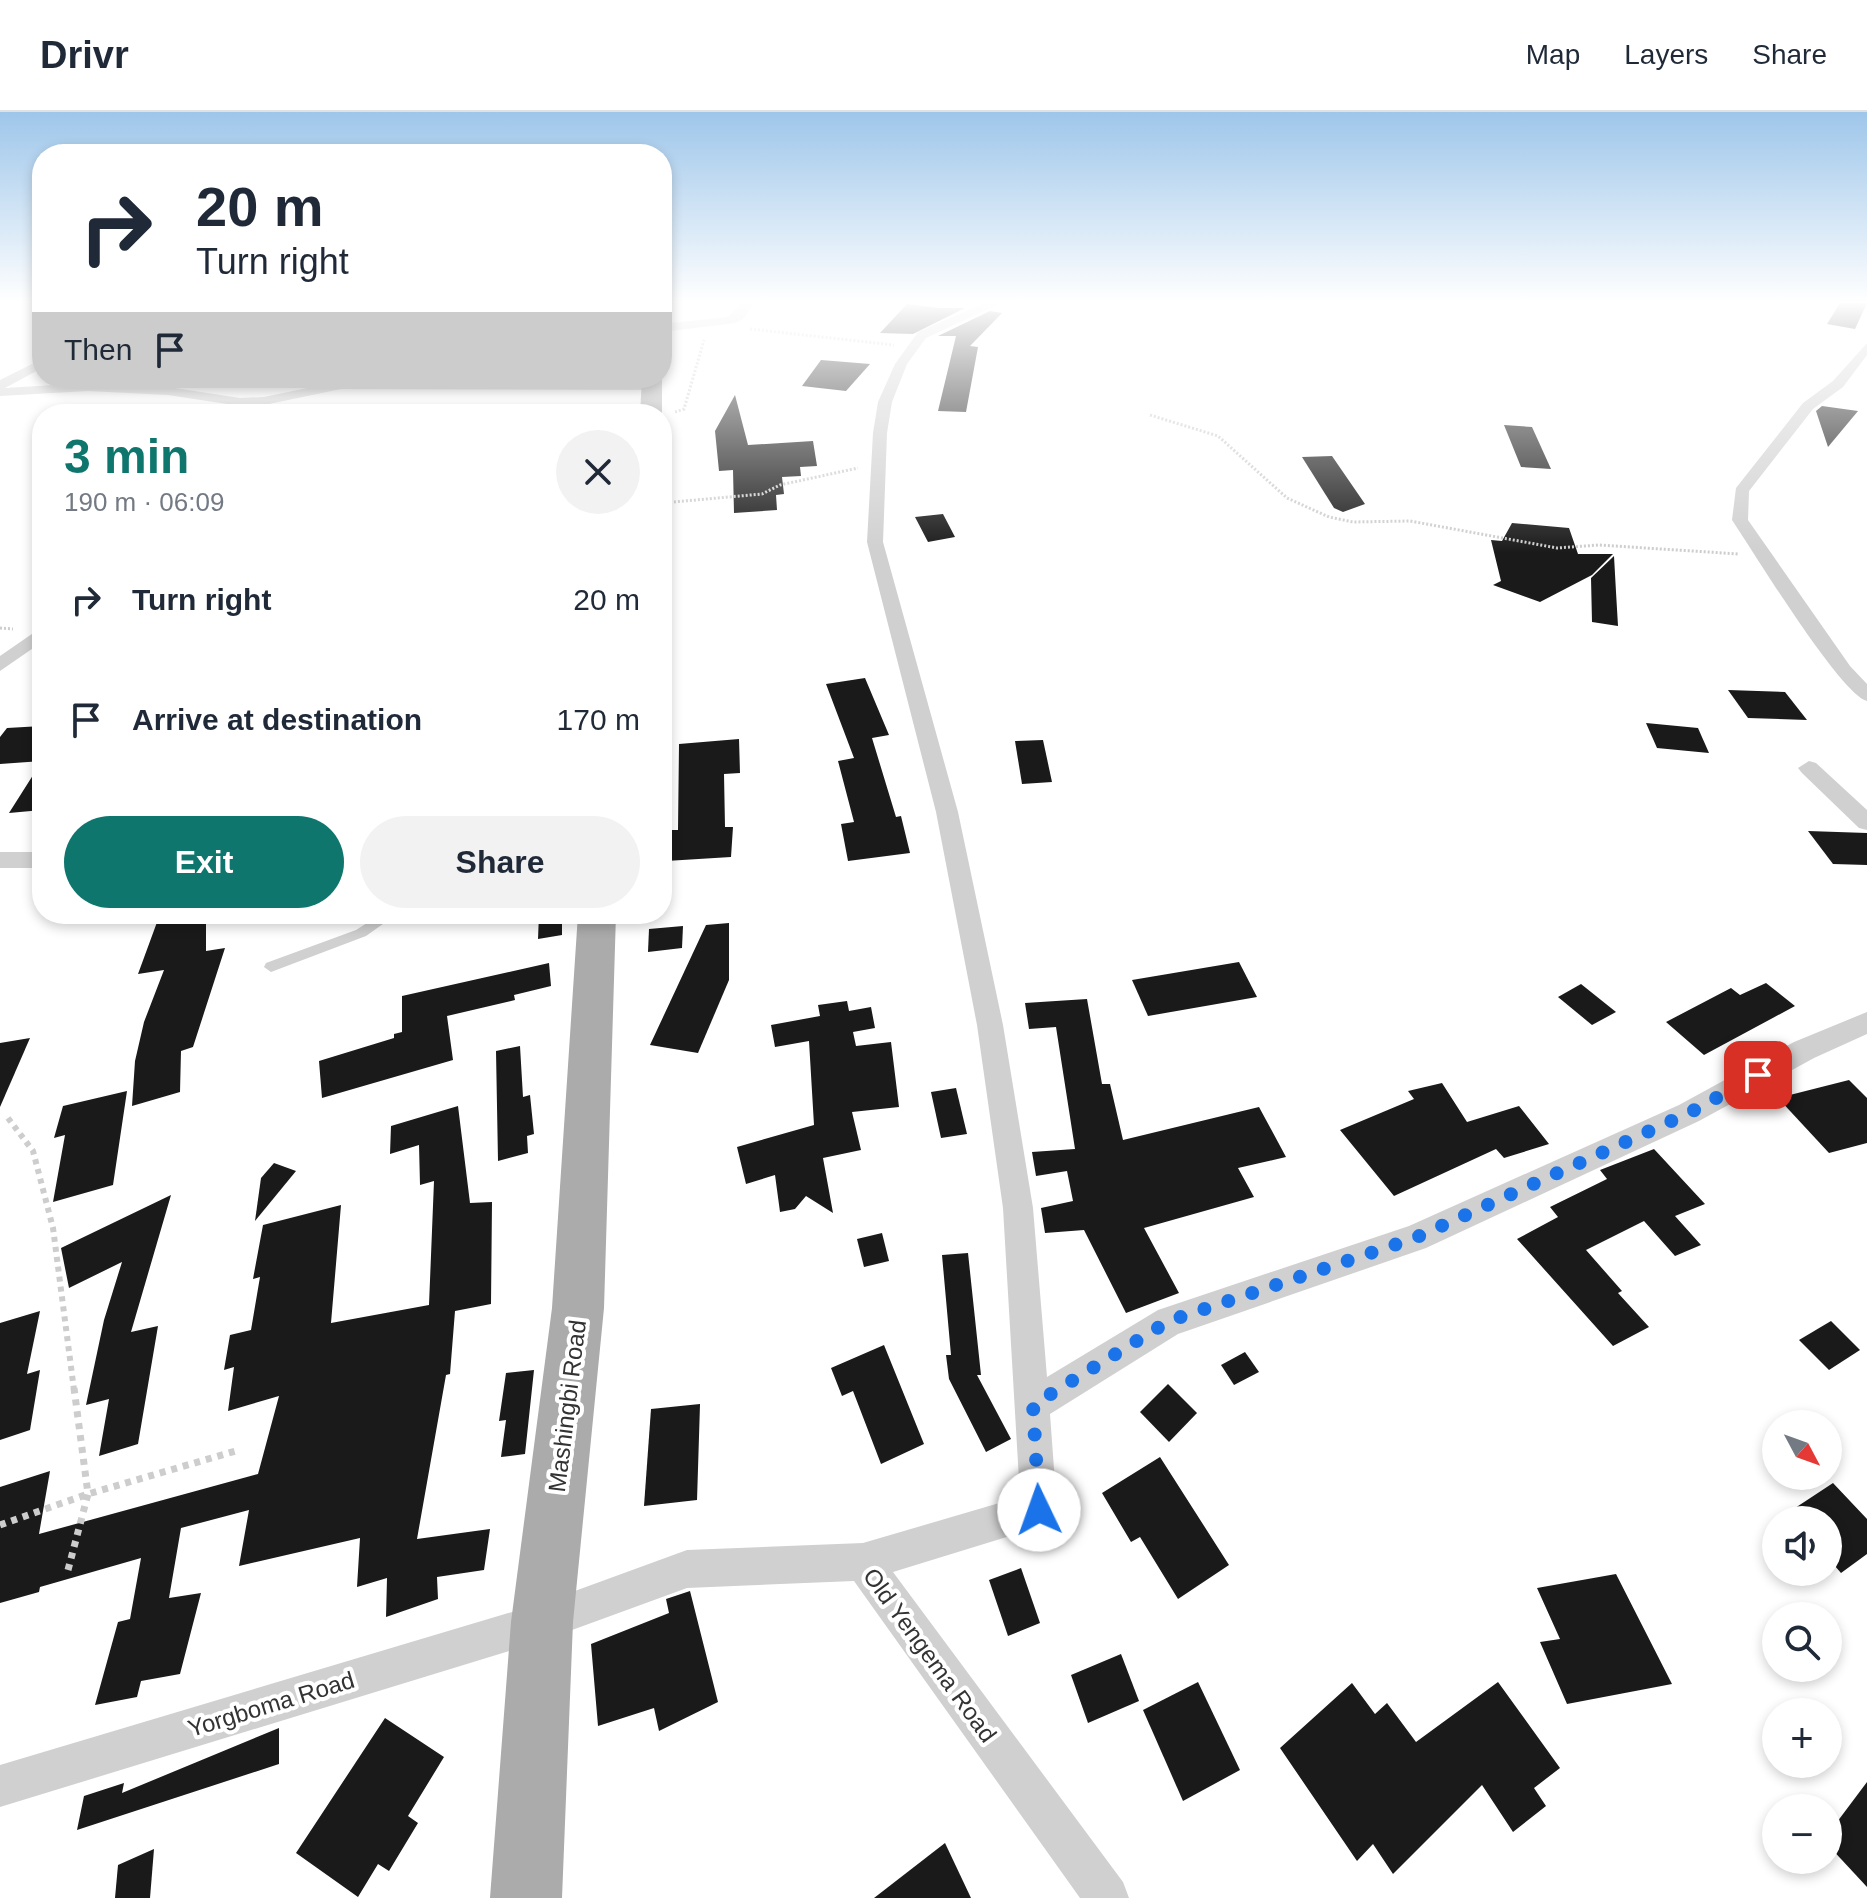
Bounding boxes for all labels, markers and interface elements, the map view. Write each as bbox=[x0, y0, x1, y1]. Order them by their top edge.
text: Drivr bbox=[40, 34, 129, 76]
text: Map bbox=[1526, 39, 1580, 70]
text: Layers bbox=[1624, 39, 1708, 70]
text: Share bbox=[1752, 39, 1827, 70]
text: 20 m bbox=[196, 175, 324, 238]
icon: right bbox=[64, 176, 168, 280]
text: Turn right bbox=[196, 241, 349, 282]
icon: arrive bbox=[148, 328, 192, 372]
text: Then bbox=[64, 333, 132, 366]
text: 3 min bbox=[64, 430, 189, 483]
button: close bbox=[556, 430, 640, 514]
text: 190 m · 06:09 bbox=[64, 487, 224, 517]
icon: right bbox=[64, 578, 108, 622]
text: Turn right bbox=[132, 583, 271, 616]
text: 20 m bbox=[573, 583, 640, 616]
icon: arrive bbox=[64, 698, 108, 742]
text: Arrive at destination bbox=[132, 703, 422, 736]
text: 170 m bbox=[557, 703, 640, 736]
button: Exit bbox=[64, 816, 344, 908]
button: Share bbox=[360, 816, 640, 908]
pin bbox=[1724, 1041, 1792, 1109]
icon: arrive bbox=[1736, 1053, 1780, 1097]
street label: Mashingbi Road bbox=[543, 1318, 591, 1494]
north arrow bbox=[1762, 1410, 1842, 1490]
map controls bbox=[1762, 1410, 1842, 1874]
position arrow bbox=[997, 1468, 1081, 1552]
button: sound bbox=[1762, 1506, 1842, 1586]
street label: Old Yengema Road bbox=[858, 1563, 1002, 1747]
button: search bbox=[1762, 1602, 1842, 1682]
street label: Yorgboma Road bbox=[185, 1666, 357, 1742]
button: + bbox=[1762, 1698, 1842, 1778]
button: − bbox=[1762, 1794, 1842, 1874]

